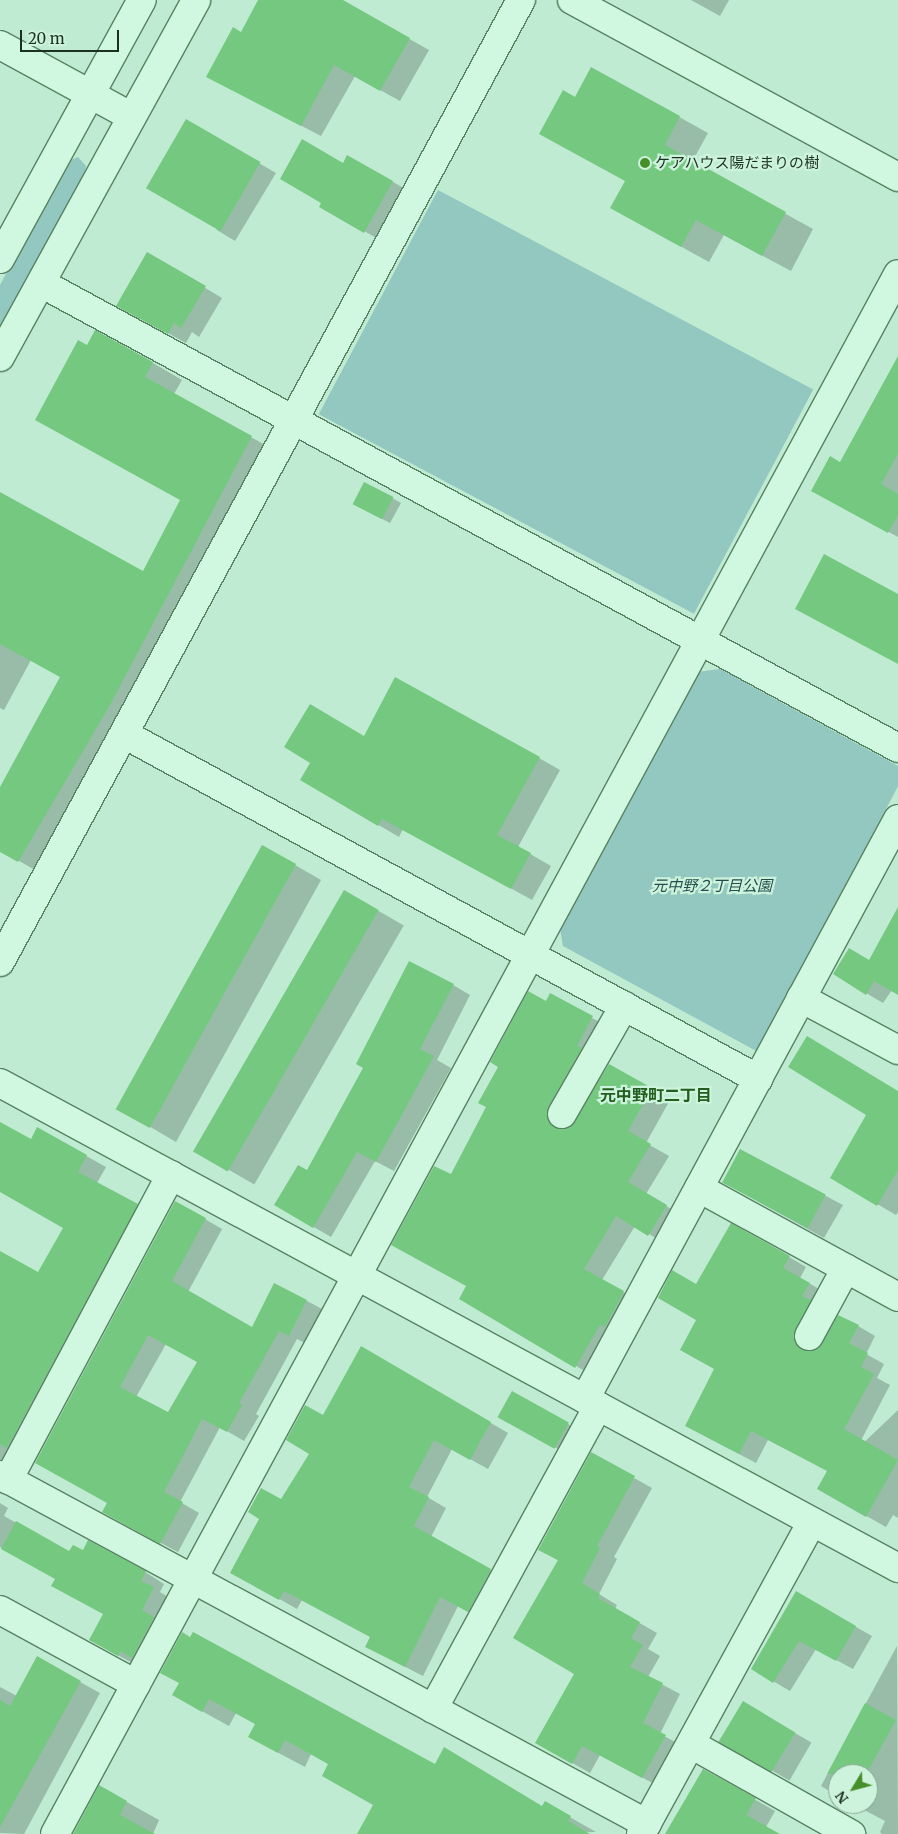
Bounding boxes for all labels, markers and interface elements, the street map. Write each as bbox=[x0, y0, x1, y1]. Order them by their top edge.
scale bar bbox=[22, 20, 121, 52]
text: 20 m bbox=[28, 29, 65, 48]
place label: ケアハウス陽だまりの樹 bbox=[655, 154, 820, 172]
marker: ケアハウス陽だまりの樹 bbox=[639, 157, 651, 169]
park label: 元中野２丁目公園 bbox=[652, 877, 772, 895]
district label: 元中野町二丁目 bbox=[600, 1085, 712, 1105]
north arrow bbox=[828, 1764, 878, 1814]
text: N bbox=[831, 1788, 852, 1807]

